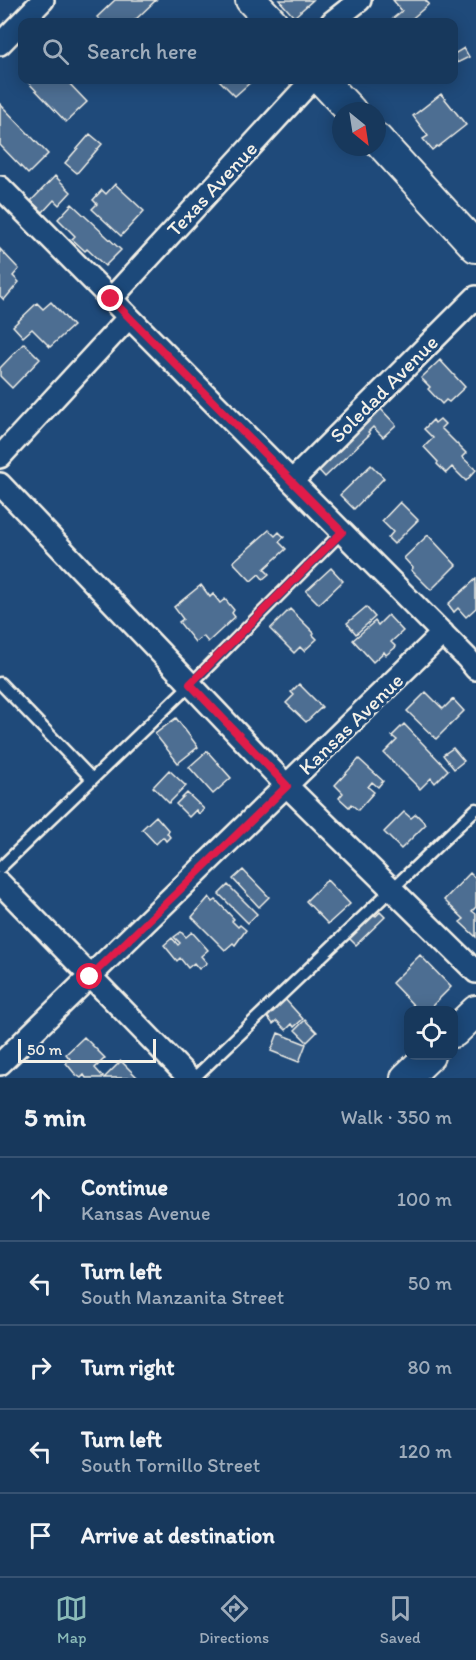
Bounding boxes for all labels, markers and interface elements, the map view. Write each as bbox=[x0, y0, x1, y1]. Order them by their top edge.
search box bbox=[18, 18, 458, 84]
icon: search bbox=[39, 35, 72, 68]
text: Search here bbox=[87, 38, 197, 65]
north arrow bbox=[332, 102, 386, 156]
street label: Texas Avenue bbox=[161, 136, 262, 242]
route end bbox=[97, 285, 123, 311]
street label: Soledad Avenue bbox=[324, 329, 443, 448]
street label: Kansas Avenue bbox=[293, 667, 408, 780]
route start bbox=[76, 963, 102, 989]
map controls bbox=[404, 1006, 458, 1060]
button: locate bbox=[404, 1006, 458, 1060]
scale bar bbox=[18, 1036, 156, 1064]
text: 50 m bbox=[27, 1040, 62, 1059]
text: 5 min bbox=[24, 1101, 86, 1133]
text: Walk · 350 m bbox=[341, 1105, 452, 1129]
text: Continue bbox=[81, 1174, 168, 1201]
icon: ahead bbox=[24, 1183, 57, 1216]
text: 100 m bbox=[397, 1187, 452, 1211]
text: Kansas Avenue bbox=[81, 1201, 210, 1225]
text: Turn left bbox=[81, 1258, 162, 1285]
icon: left bbox=[24, 1267, 57, 1300]
text: 50 m bbox=[408, 1271, 452, 1295]
text: South Manzanita Street bbox=[81, 1285, 284, 1309]
icon: right bbox=[24, 1351, 57, 1384]
text: Turn right bbox=[81, 1354, 175, 1381]
text: 80 m bbox=[407, 1355, 452, 1379]
text: Turn left bbox=[81, 1426, 162, 1453]
icon: left bbox=[24, 1435, 57, 1468]
text: 120 m bbox=[399, 1439, 452, 1463]
text: South Tornillo Street bbox=[81, 1453, 260, 1477]
icon: arrive bbox=[24, 1519, 57, 1552]
text: Arrive at destination bbox=[81, 1522, 275, 1549]
tab: Map bbox=[55, 1592, 88, 1647]
tab: Directions bbox=[199, 1592, 269, 1647]
tab: Saved bbox=[380, 1592, 421, 1647]

